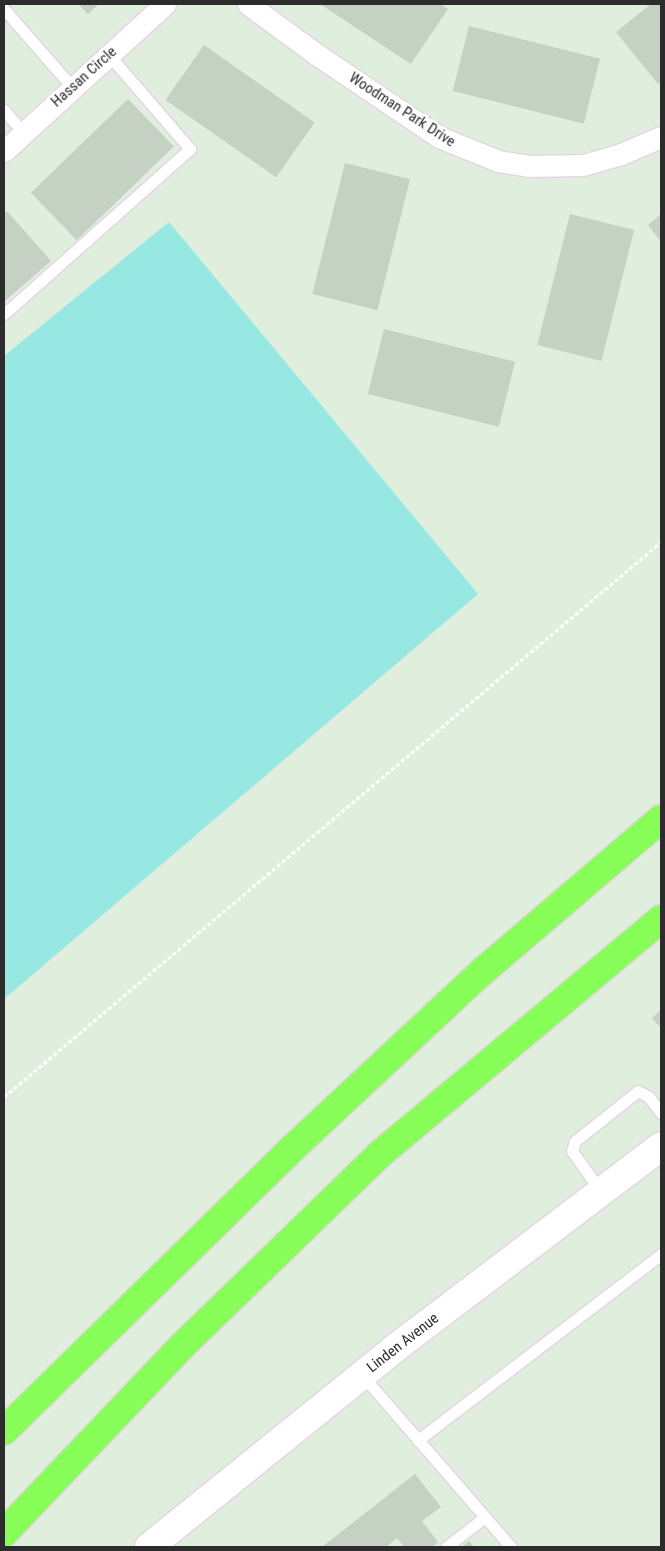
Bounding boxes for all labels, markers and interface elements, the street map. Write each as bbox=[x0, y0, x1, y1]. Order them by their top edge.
street label: Hassan Circle bbox=[48, 43, 120, 111]
street label: Woodman Park Drive bbox=[346, 69, 458, 151]
street label: Linden Avenue bbox=[363, 1309, 443, 1377]

